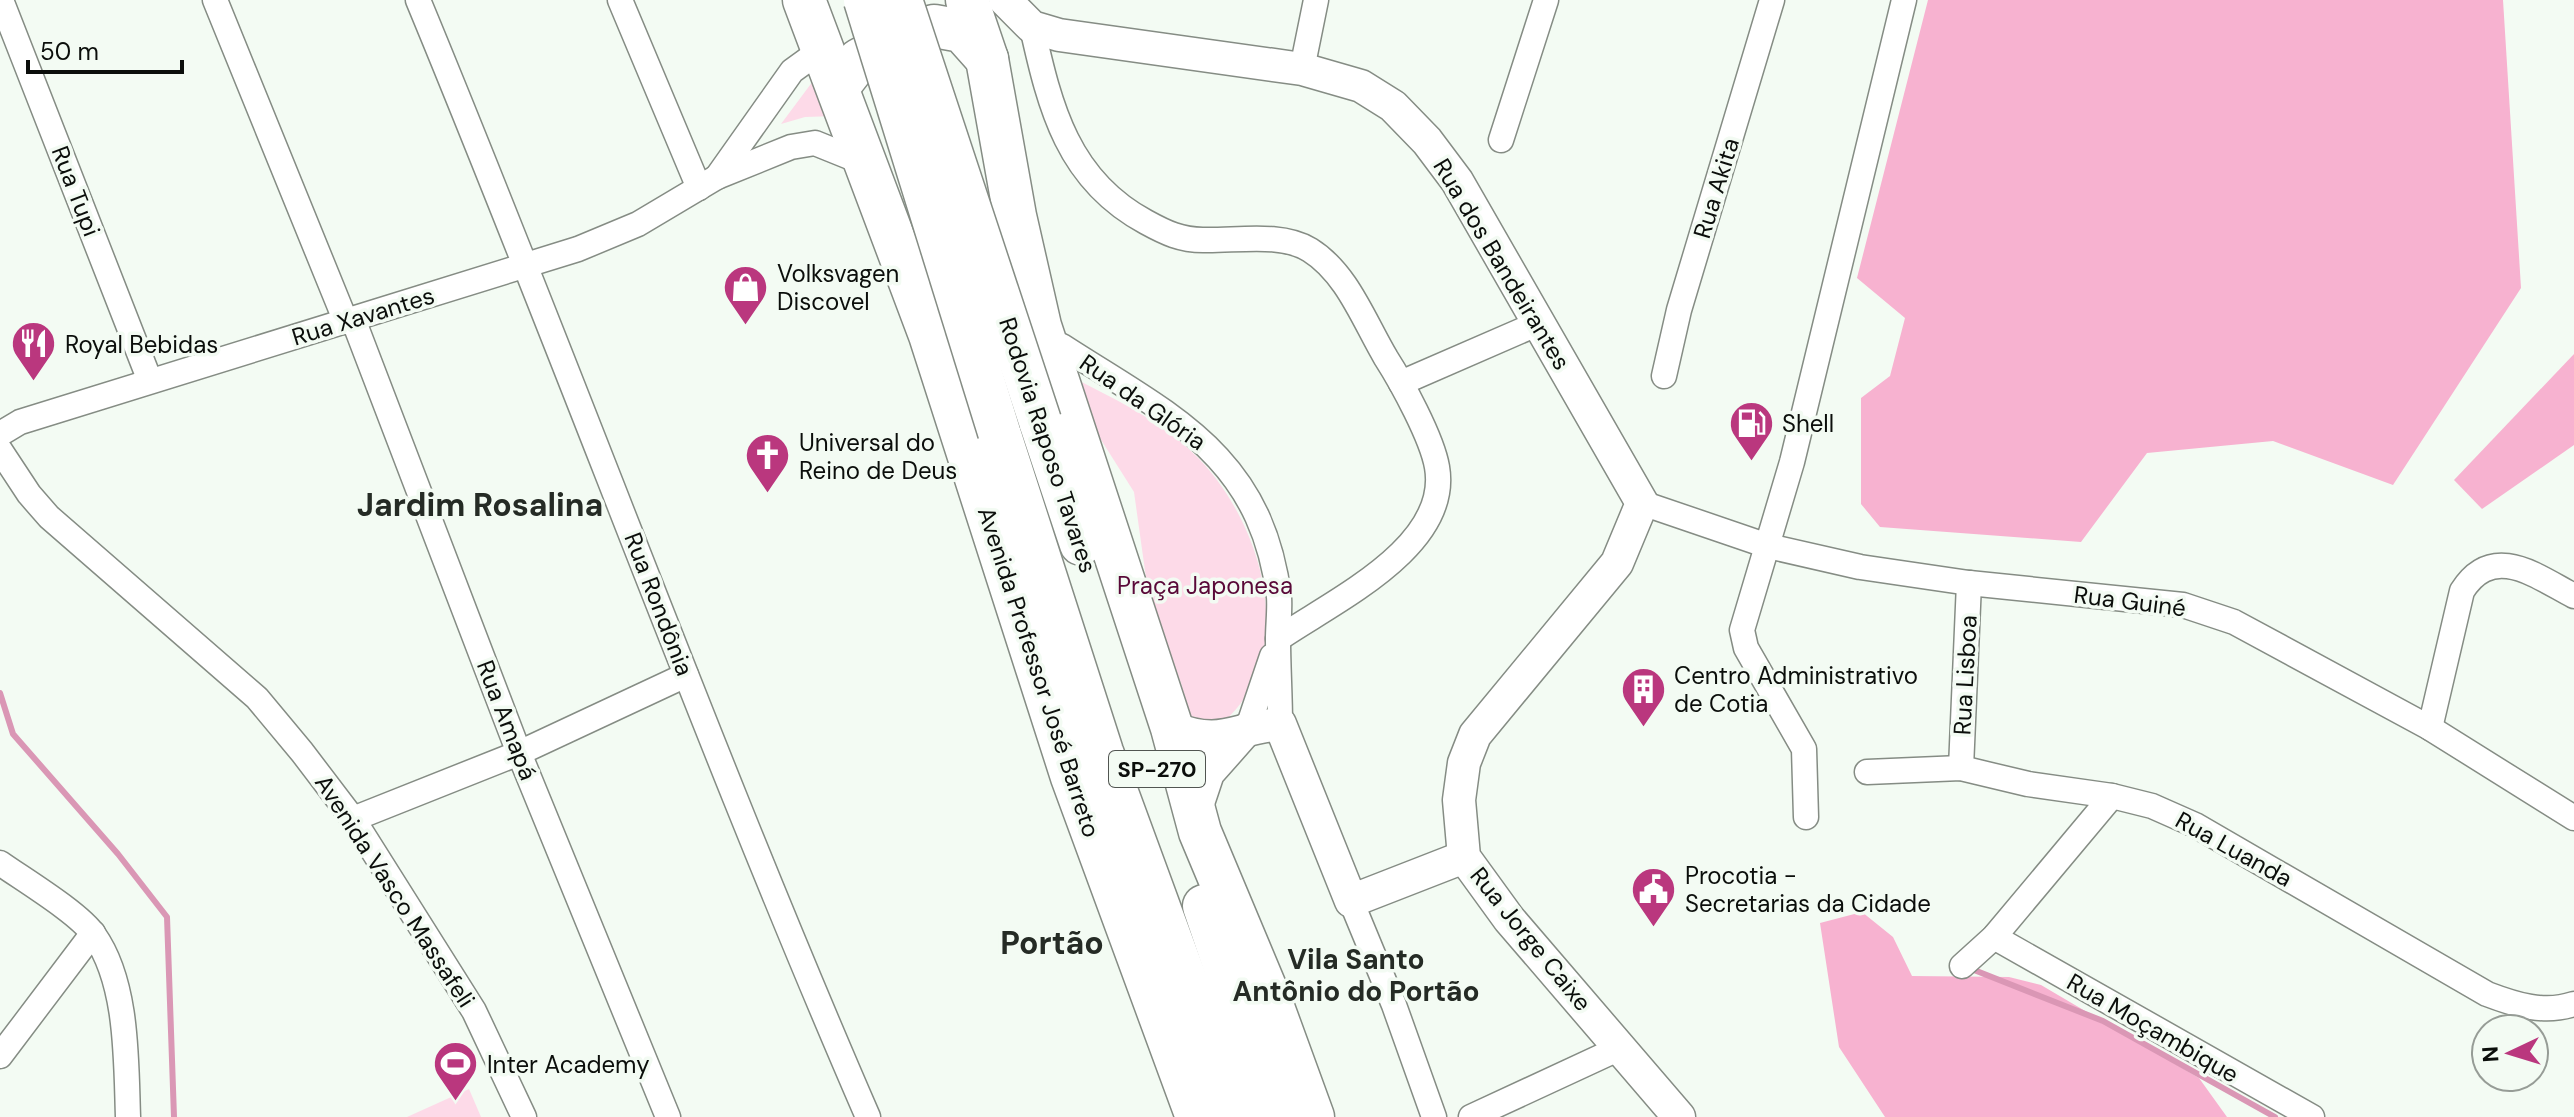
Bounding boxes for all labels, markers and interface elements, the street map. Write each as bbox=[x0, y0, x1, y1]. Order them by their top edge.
scale bar bbox=[28, 24, 182, 74]
text: 50 m bbox=[40, 36, 99, 67]
street label: Rua Akita bbox=[1686, 134, 1746, 242]
street label: Rua Tupi bbox=[45, 141, 107, 241]
street label: Rua dos Bandeirantes bbox=[1427, 153, 1577, 375]
place label: Volksvagen Discovel bbox=[777, 258, 899, 317]
shop icon: Volksvagen Discovel bbox=[722, 263, 770, 326]
street label: Rua Xavantes bbox=[288, 280, 438, 352]
street label: Rodovia Raposo Tavares bbox=[992, 313, 1104, 577]
restaurant icon: Royal Bebidas bbox=[10, 320, 58, 383]
place label: Royal Bebidas bbox=[65, 329, 218, 360]
street label: Rua da Glória bbox=[1074, 347, 1212, 457]
fuel station icon: Shell bbox=[1727, 399, 1775, 462]
place label: Shell bbox=[1782, 408, 1834, 439]
place label: Universal do Reino de Deus bbox=[799, 427, 957, 486]
church icon: Universal do Reino de Deus bbox=[744, 432, 792, 495]
district label: Jardim Rosalina bbox=[357, 484, 603, 526]
street label: Avenida Professor José Barreto bbox=[971, 503, 1107, 841]
street label: Rua Rondônia bbox=[617, 528, 701, 680]
park label: Praça Japonesa bbox=[1117, 570, 1293, 601]
street label: Rua Guiné bbox=[2072, 579, 2188, 623]
street label: Rua Lisboa bbox=[1946, 614, 1984, 736]
street label: Rua Amapá bbox=[470, 656, 544, 784]
place label: Centro Administrativo de Cotia bbox=[1674, 660, 1918, 719]
building icon: Centro Administrativo de Cotia bbox=[1619, 665, 1667, 728]
road number: SP-270 bbox=[1109, 751, 1205, 787]
street label: Avenida Vasco Massafeli bbox=[308, 769, 482, 1013]
street label: Rua Luanda bbox=[2170, 804, 2298, 894]
place label: Procotia - Secretarias da Cidade bbox=[1685, 860, 1931, 919]
street label: Rua Jorge Caixe bbox=[1463, 861, 1599, 1017]
public building icon: Procotia - Secretarias da Cidade bbox=[1630, 865, 1678, 928]
district label: Portão bbox=[1000, 922, 1104, 964]
district label: Vila Santo Antônio do Portão bbox=[1232, 941, 1480, 1010]
street label: Rua Moçambique bbox=[2062, 966, 2244, 1090]
north arrow bbox=[2470, 1013, 2550, 1093]
sports icon: Inter Academy bbox=[432, 1040, 480, 1103]
text: N bbox=[2476, 1045, 2506, 1063]
place label: Inter Academy bbox=[487, 1049, 649, 1080]

